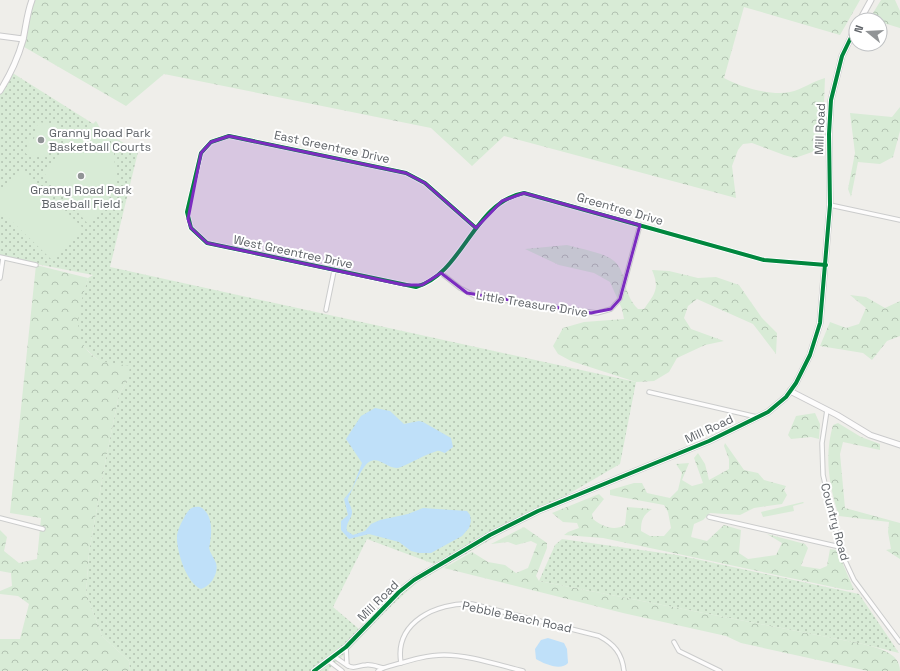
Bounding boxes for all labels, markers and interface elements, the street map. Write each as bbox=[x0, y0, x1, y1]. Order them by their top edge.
north arrow bbox=[848, 12, 888, 52]
text: N bbox=[851, 23, 866, 35]
street label: Mill Road bbox=[811, 103, 829, 155]
place label: Granny Road Park Basketball Courts bbox=[49, 125, 151, 155]
street label: East Greentree Drive bbox=[273, 127, 391, 167]
marker: Granny Road Park Basketball Courts bbox=[36, 135, 46, 145]
marker: Granny Road Park Baseball Field bbox=[76, 171, 86, 181]
place label: Granny Road Park Baseball Field bbox=[30, 182, 132, 212]
street label: Greentree Drive bbox=[575, 189, 665, 229]
street label: West Greentree Drive bbox=[232, 232, 354, 272]
street label: Little Treasure Drive bbox=[475, 287, 589, 321]
street label: Mill Road bbox=[682, 411, 736, 447]
street label: Country Road bbox=[817, 481, 853, 563]
street label: Mill Road bbox=[354, 577, 402, 625]
street label: Pebble Beach Road bbox=[461, 598, 573, 636]

